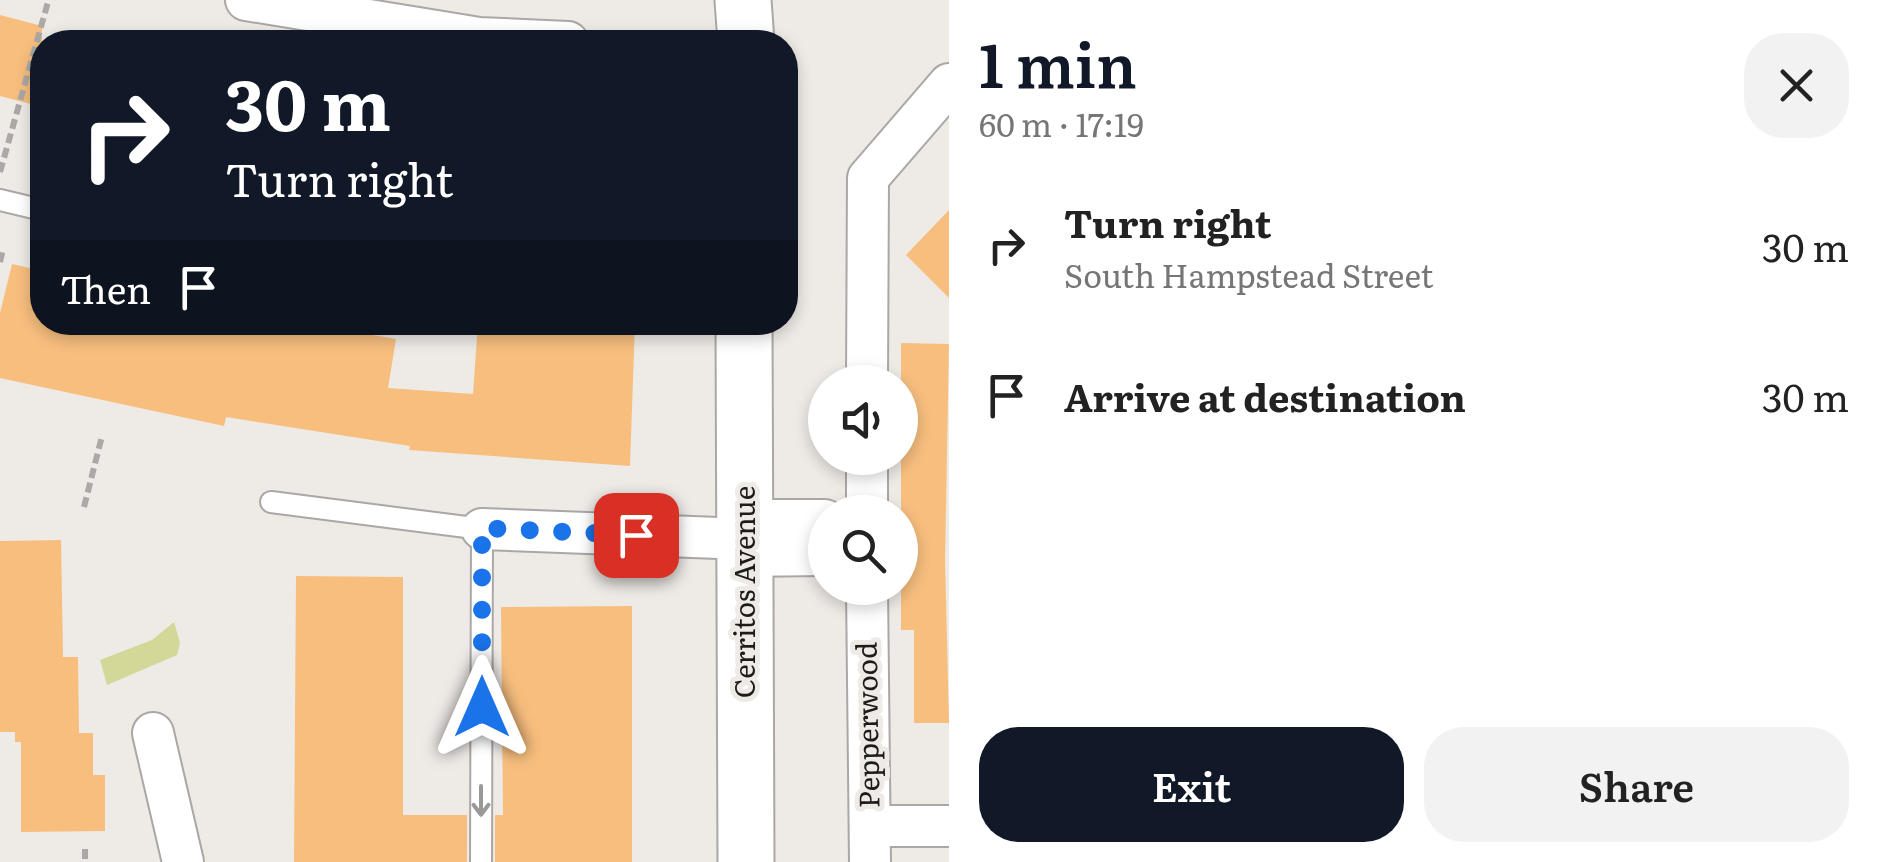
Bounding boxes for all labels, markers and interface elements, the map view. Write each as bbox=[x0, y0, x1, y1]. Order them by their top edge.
text: 1 min bbox=[979, 17, 1137, 106]
button: close bbox=[1744, 33, 1849, 138]
text: 30 m bbox=[225, 49, 391, 153]
icon: right bbox=[60, 70, 190, 200]
text: 60 m · 17:19 bbox=[979, 99, 1144, 147]
text: Turn right bbox=[225, 144, 453, 211]
text: Turn right bbox=[1064, 193, 1271, 250]
text: 30 m bbox=[1762, 217, 1849, 274]
icon: right bbox=[979, 218, 1034, 273]
text: South Hampstead Street bbox=[1064, 250, 1433, 298]
text: Then bbox=[60, 259, 151, 316]
icon: arrive bbox=[171, 260, 226, 315]
map controls bbox=[808, 365, 918, 605]
button: sound bbox=[808, 365, 918, 475]
text: Arrive at destination bbox=[1064, 367, 1466, 424]
text: 30 m bbox=[1762, 367, 1849, 424]
icon: arrive bbox=[979, 368, 1034, 423]
street label: Cerritos Avenue bbox=[722, 486, 764, 698]
pin bbox=[594, 493, 679, 578]
button: search bbox=[808, 495, 918, 605]
icon: arrive bbox=[609, 508, 664, 563]
street label: Pepperwood bbox=[844, 641, 888, 809]
position arrow bbox=[430, 655, 534, 759]
button: Exit bbox=[979, 727, 1404, 842]
button: Share bbox=[1424, 727, 1849, 842]
one-way arrow bbox=[472, 784, 490, 817]

